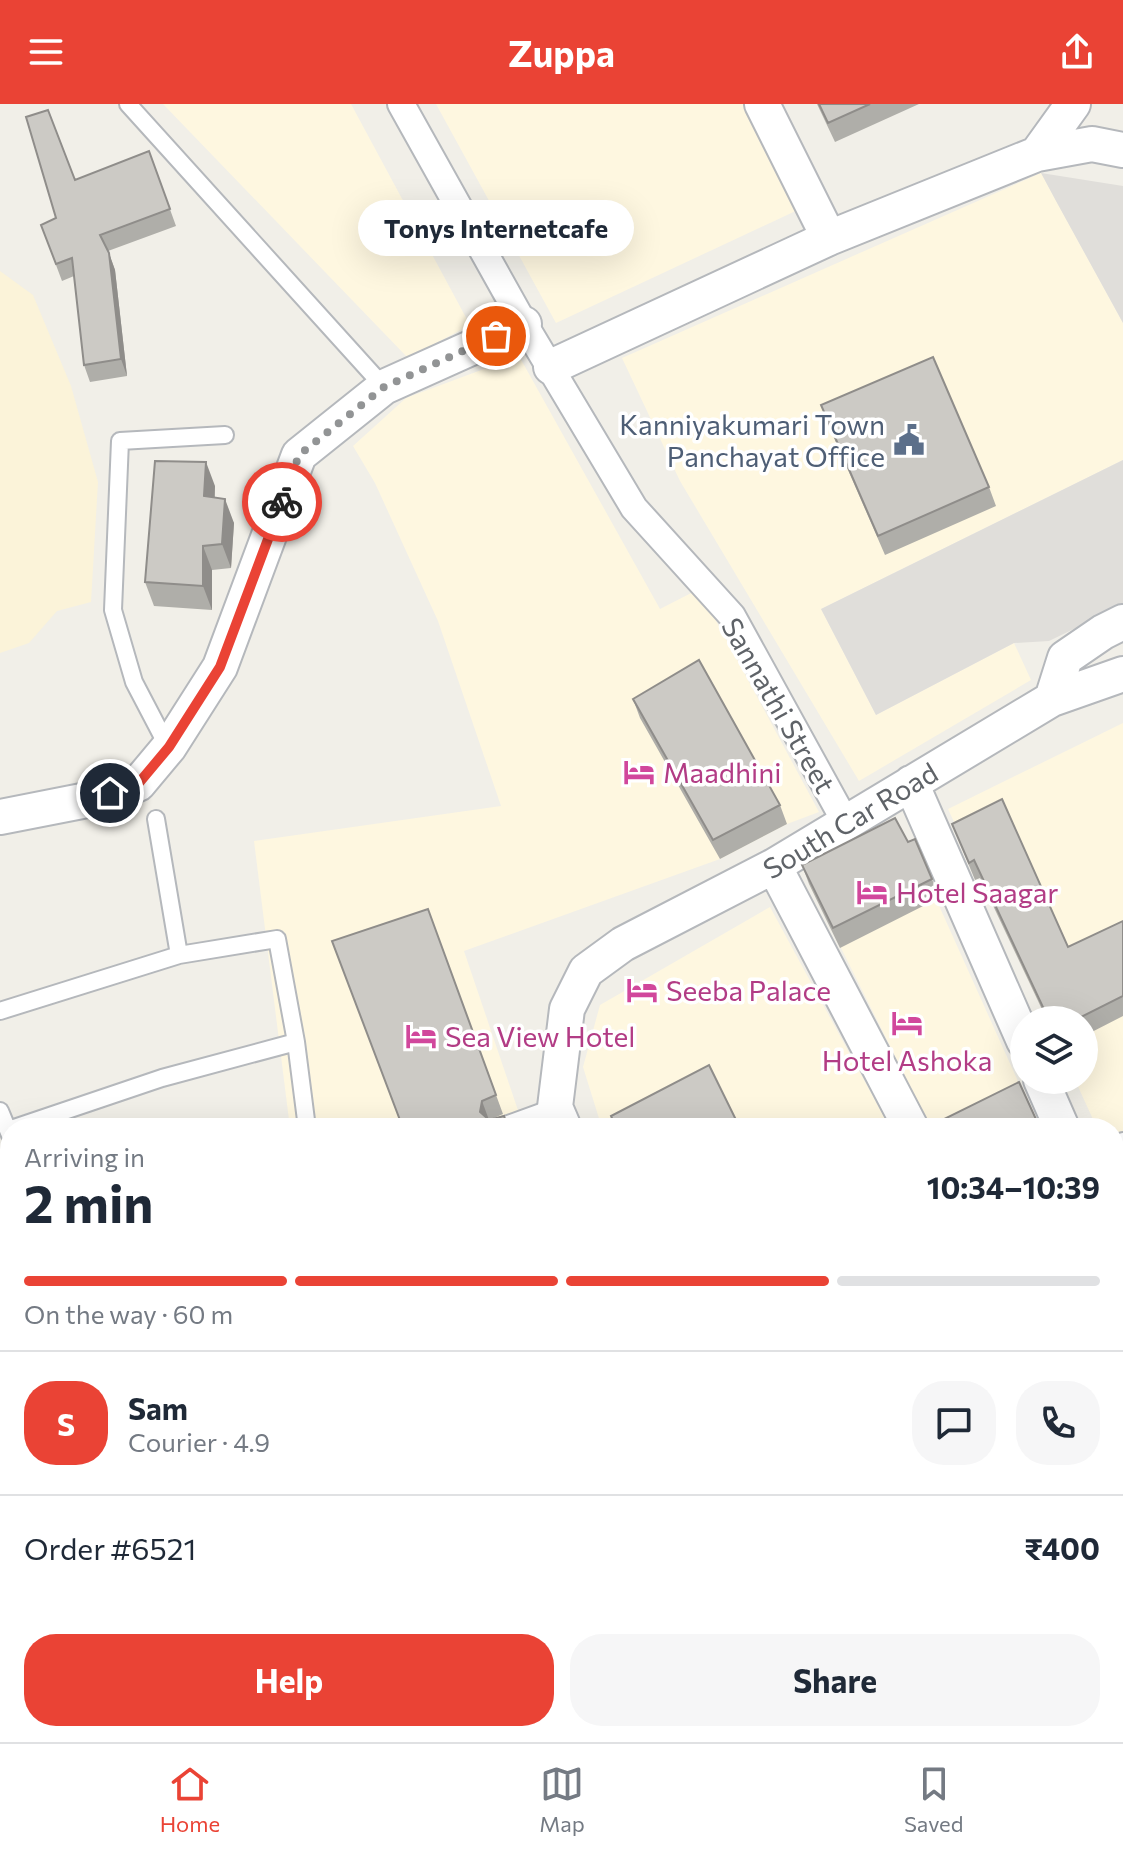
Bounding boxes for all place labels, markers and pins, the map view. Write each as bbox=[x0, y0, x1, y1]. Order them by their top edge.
callout: Tonys Internetcafe bbox=[358, 200, 634, 256]
pin bbox=[462, 302, 530, 370]
place label: Kanniyakumari Town Panchayat Office bbox=[619, 407, 885, 473]
public building icon: Kanniyakumari Town Panchayat Office bbox=[892, 423, 926, 457]
hotel icon: Maadhini bbox=[622, 755, 656, 789]
place label: Maadhini bbox=[663, 755, 781, 789]
pin bbox=[76, 759, 144, 827]
hotel icon: Hotel Saagar bbox=[855, 875, 889, 909]
place label: Hotel Saagar bbox=[896, 875, 1059, 909]
hotel icon: Seeba Palace bbox=[625, 973, 659, 1007]
place label: Seeba Palace bbox=[666, 973, 831, 1007]
hotel icon: Hotel Ashoka bbox=[890, 1006, 924, 1040]
hotel icon: Sea View Hotel bbox=[404, 1019, 438, 1053]
place label: Sea View Hotel bbox=[445, 1019, 635, 1053]
place label: Hotel Ashoka bbox=[822, 1043, 992, 1077]

